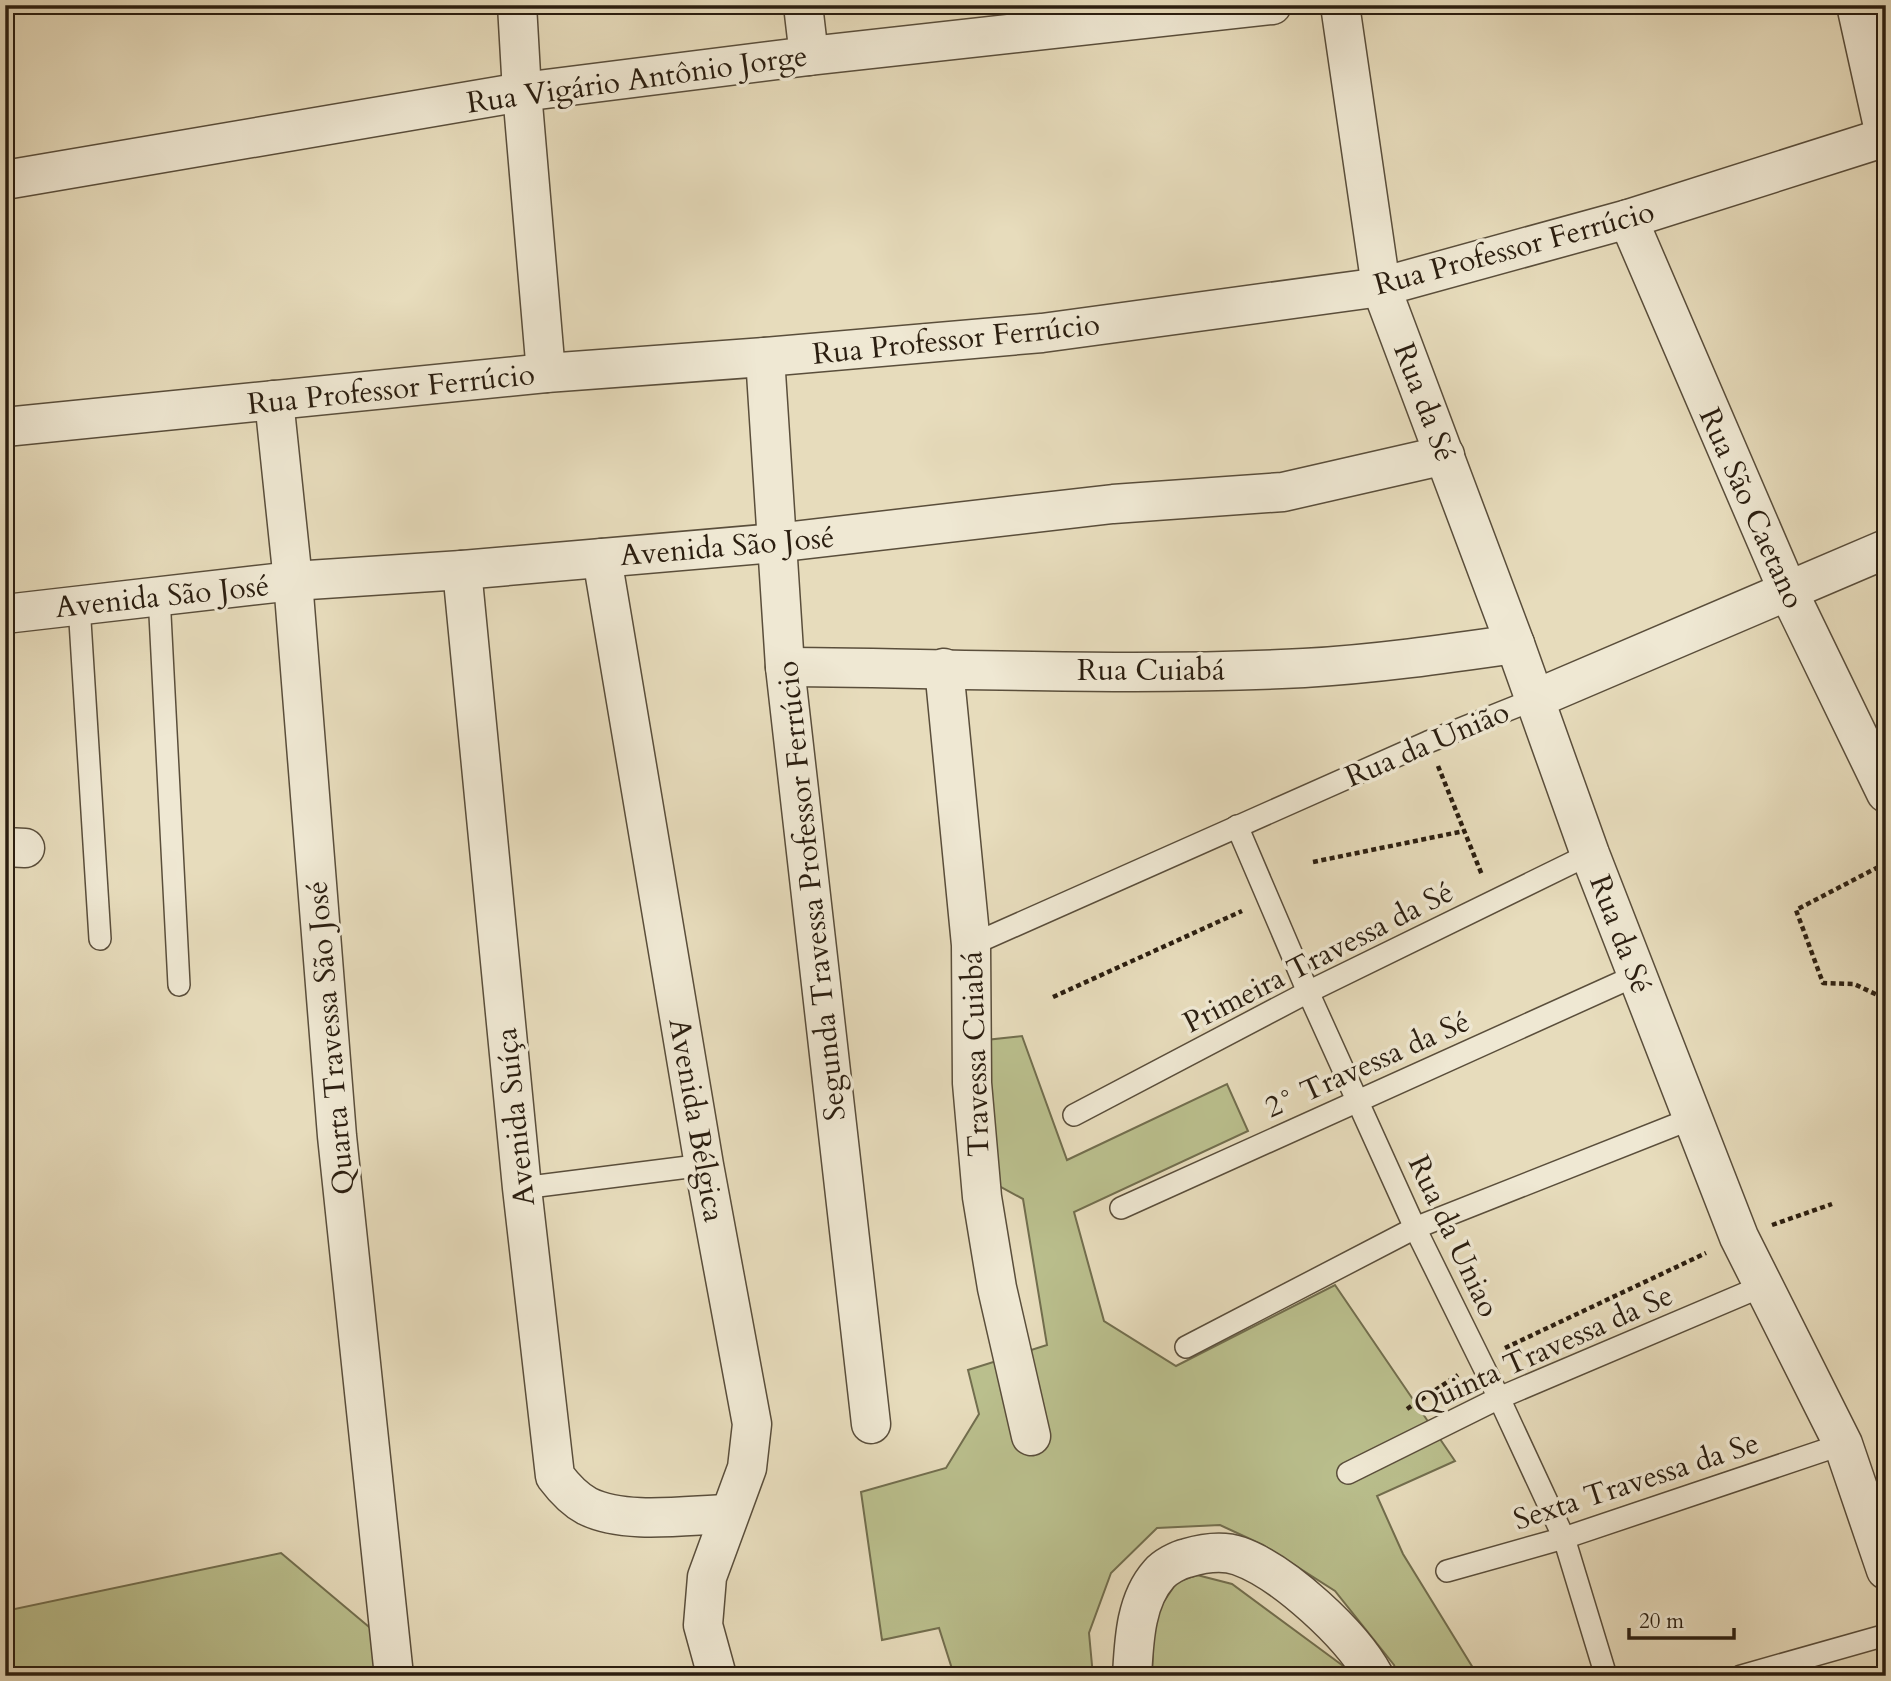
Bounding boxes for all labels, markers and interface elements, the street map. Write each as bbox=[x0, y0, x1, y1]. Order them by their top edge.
street label: Rua Vigário Antônio Jorge bbox=[464, 35, 810, 124]
street label: Rua Professor Ferrúcio bbox=[1369, 191, 1659, 306]
street label: Rua Professor Ferrúcio bbox=[810, 304, 1102, 375]
street label: Rua da Sé bbox=[1383, 337, 1466, 467]
street label: Rua Professor Ferrúcio bbox=[245, 354, 537, 425]
street label: Rua São Caetano bbox=[1689, 401, 1814, 615]
street label: Avenida São José bbox=[618, 517, 836, 576]
street label: Avenida São José bbox=[53, 565, 271, 628]
street label: Rua Cuiabá bbox=[1077, 650, 1225, 691]
street label: Segunda Travessa Professor Ferrúcio bbox=[767, 659, 856, 1123]
street label: Rua da União bbox=[1339, 691, 1516, 797]
street label: Rua da Sé bbox=[1579, 869, 1662, 999]
street label: Primeira Travessa da Sé bbox=[1176, 872, 1460, 1043]
street label: Quarta Travessa São José bbox=[296, 879, 365, 1197]
street label: Travessa Cuiabá bbox=[951, 950, 1000, 1157]
street label: 2° Travessa da Sé bbox=[1258, 1001, 1476, 1128]
street label: Avenida Bélgica bbox=[658, 1015, 735, 1225]
street label: Avenida Suíça bbox=[486, 1026, 545, 1208]
street label: Rua da Uniao bbox=[1398, 1149, 1509, 1324]
street label: Quinta Travessa da Se bbox=[1407, 1275, 1679, 1426]
street label: Sexta Travessa da Se bbox=[1508, 1423, 1764, 1540]
scale bar bbox=[1629, 1597, 1734, 1641]
text: 20 m bbox=[1639, 1607, 1684, 1636]

